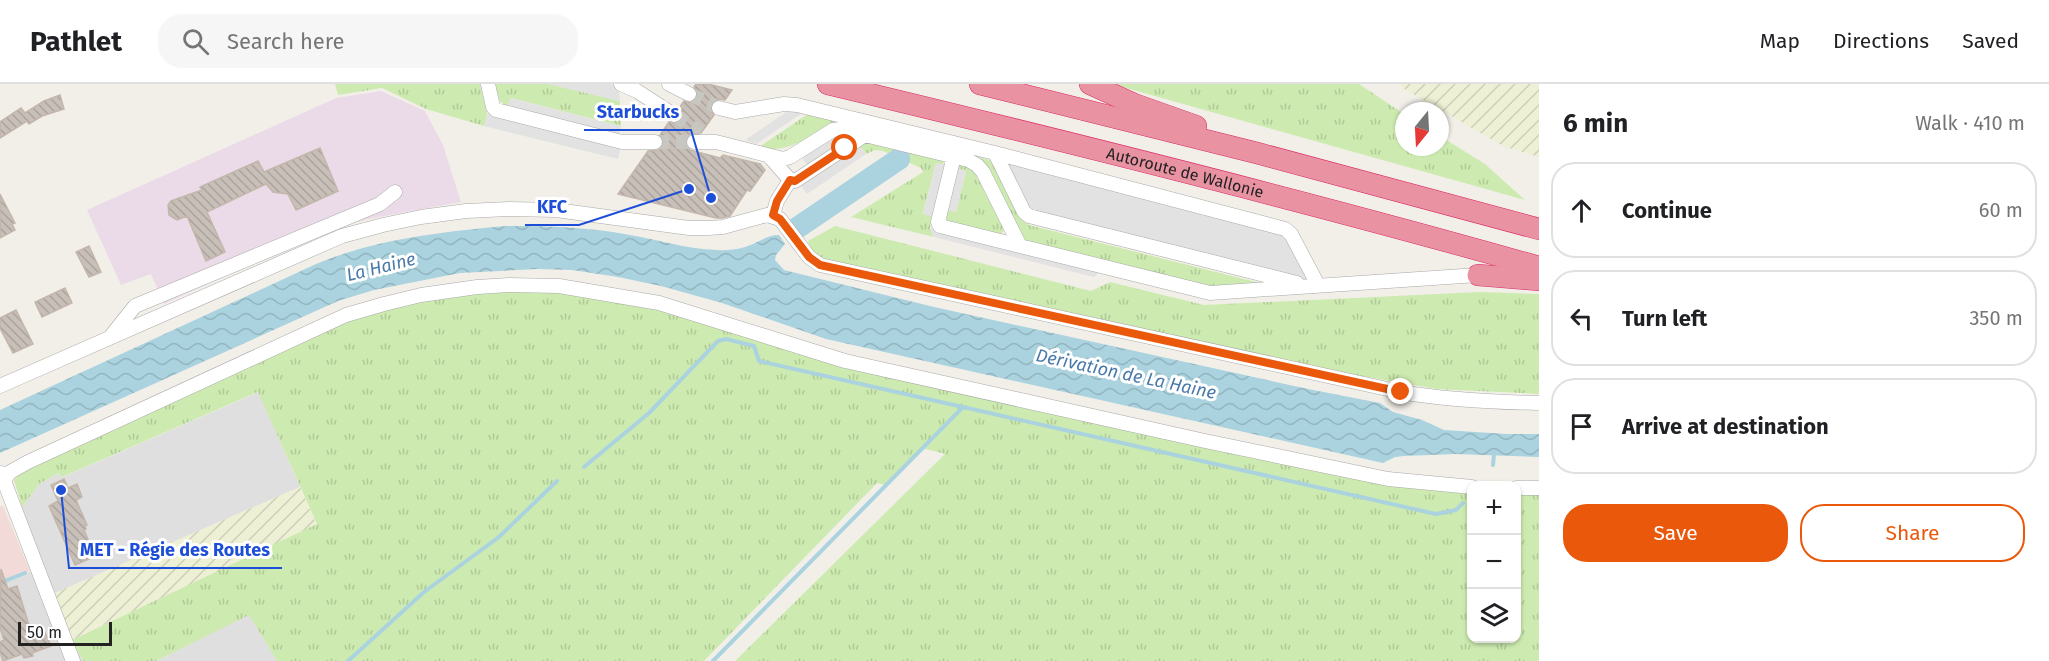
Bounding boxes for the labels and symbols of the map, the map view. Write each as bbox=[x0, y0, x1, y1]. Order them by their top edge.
callout: Starbucks bbox=[584, 94, 691, 130]
text: Starbucks bbox=[597, 101, 679, 123]
north arrow bbox=[1395, 102, 1449, 156]
route start bbox=[831, 134, 857, 160]
street label: Autoroute de Wallonie bbox=[1105, 143, 1266, 202]
callout: KFC bbox=[525, 189, 579, 225]
text: KFC bbox=[537, 196, 568, 218]
water label: La Haine bbox=[344, 248, 418, 286]
water label: Dérivation de La Haine bbox=[1034, 344, 1218, 404]
route end bbox=[1387, 378, 1413, 404]
callout: MET - Régie des Routes bbox=[69, 532, 282, 568]
text: MET - Régie des Routes bbox=[80, 539, 270, 561]
scale bar bbox=[18, 619, 112, 646]

